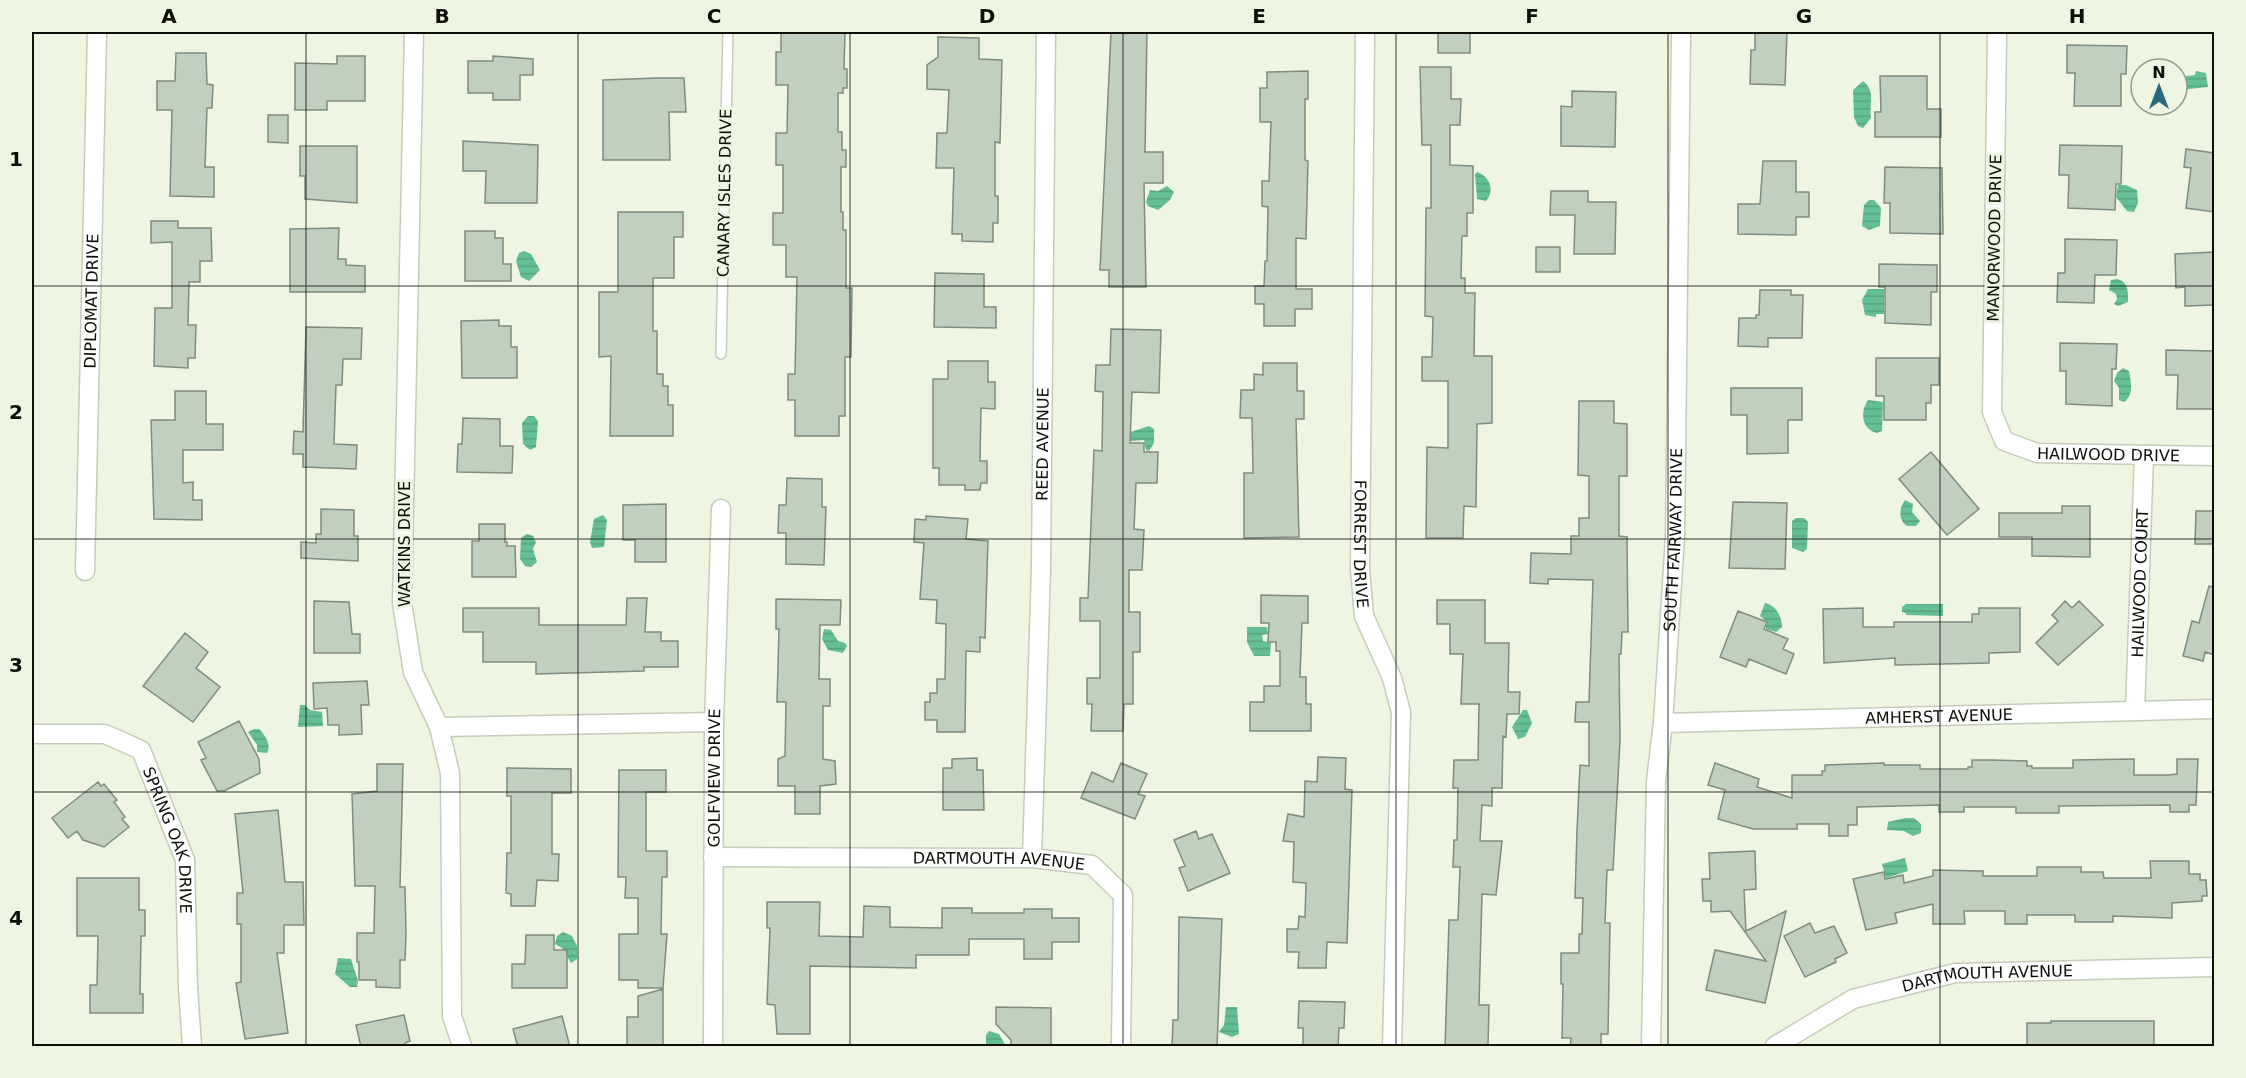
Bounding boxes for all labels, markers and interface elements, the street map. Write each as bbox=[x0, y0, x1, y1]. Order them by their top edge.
text: A bbox=[161, 4, 177, 28]
text: B bbox=[434, 4, 450, 28]
text: C bbox=[707, 4, 721, 28]
text: D bbox=[979, 4, 995, 28]
text: E bbox=[1252, 4, 1266, 28]
text: F bbox=[1525, 4, 1539, 28]
text: G bbox=[1796, 4, 1812, 28]
text: H bbox=[2069, 4, 2085, 28]
north arrow bbox=[2129, 57, 2189, 117]
text: N bbox=[2152, 63, 2166, 82]
street label: CANARY ISLES DRIVE bbox=[714, 109, 735, 277]
text: 1 bbox=[9, 147, 23, 171]
street label: MANORWOOD DRIVE bbox=[1984, 154, 2005, 322]
street label: DIPLOMAT DRIVE bbox=[81, 233, 103, 369]
street label: REED AVENUE bbox=[1033, 387, 1053, 501]
text: 2 bbox=[9, 400, 23, 424]
street label: HAILWOOD DRIVE bbox=[2037, 444, 2180, 465]
street label: SOUTH FAIRWAY DRIVE bbox=[1660, 448, 1686, 632]
street label: FORREST DRIVE bbox=[1350, 480, 1372, 609]
street label: WATKINS DRIVE bbox=[395, 481, 414, 607]
street label: HAILWOOD COURT bbox=[2128, 508, 2152, 658]
text: 3 bbox=[9, 653, 23, 677]
street label: AMHERST AVENUE bbox=[1865, 705, 2013, 728]
street label: GOLFVIEW DRIVE bbox=[705, 708, 724, 848]
street label: SPRING OAK DRIVE bbox=[139, 764, 195, 914]
street label: DARTMOUTH AVENUE bbox=[913, 849, 1086, 874]
text: 4 bbox=[9, 906, 23, 930]
street label: DARTMOUTH AVENUE bbox=[1900, 961, 2073, 996]

